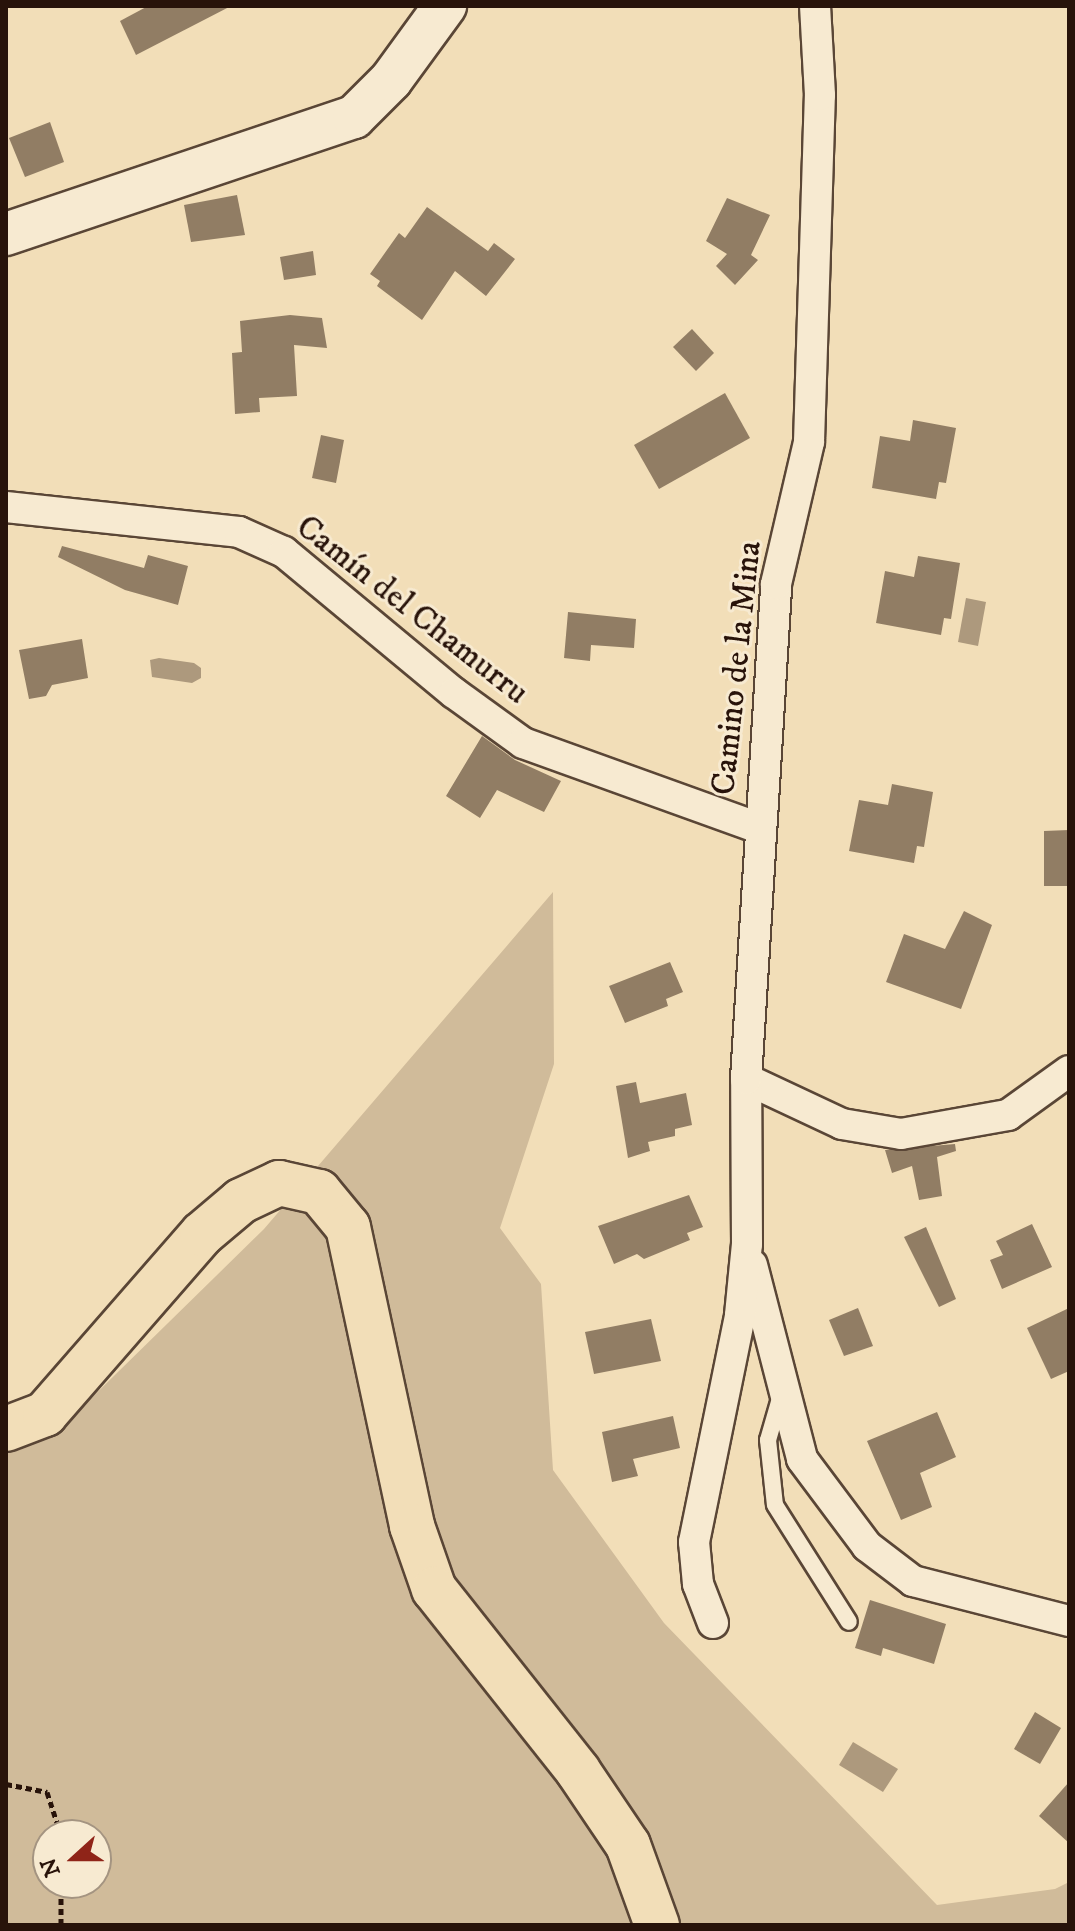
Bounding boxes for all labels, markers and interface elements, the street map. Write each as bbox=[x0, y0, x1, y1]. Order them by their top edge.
street label: Camín del Chamurru bbox=[288, 507, 536, 713]
street label: Camino de la Mina bbox=[703, 539, 771, 797]
north arrow bbox=[32, 1819, 112, 1899]
text: N bbox=[35, 1854, 67, 1880]

